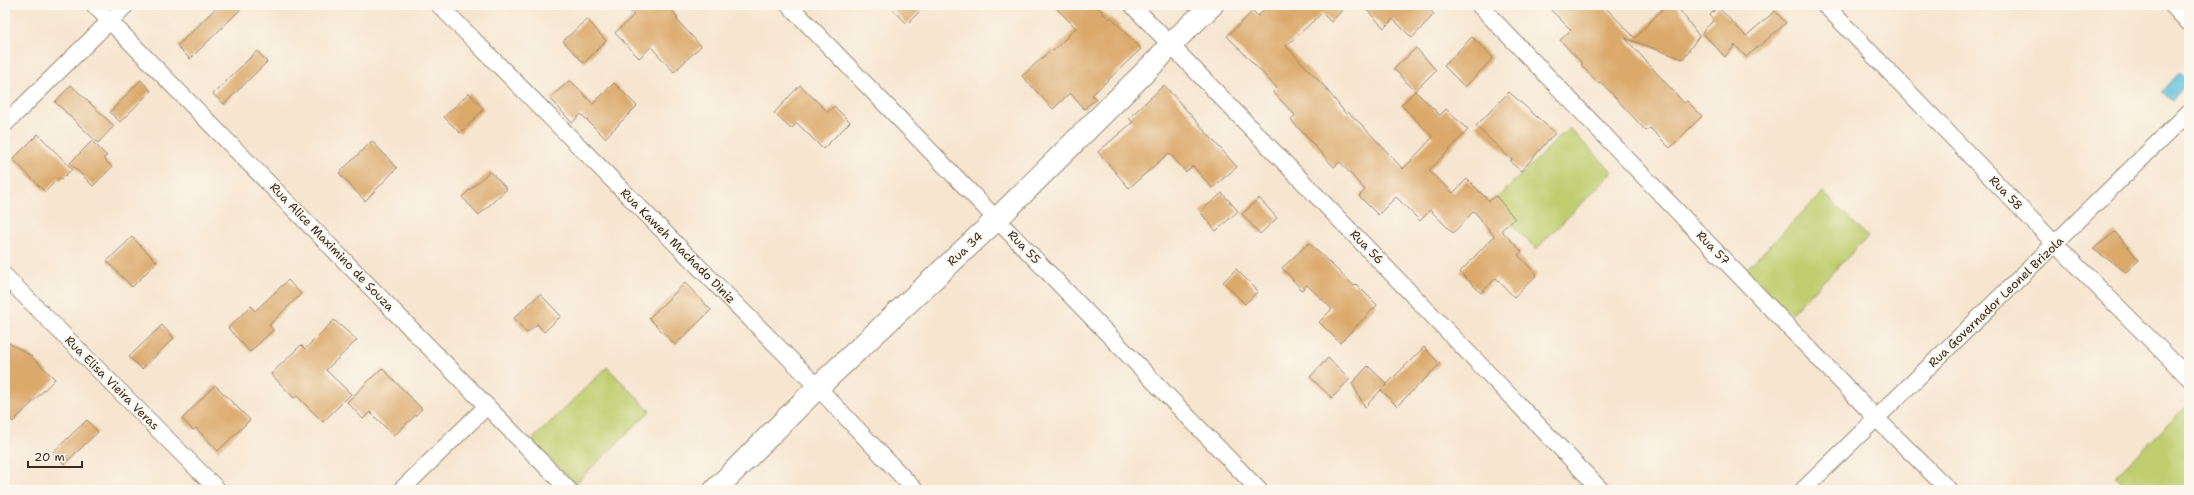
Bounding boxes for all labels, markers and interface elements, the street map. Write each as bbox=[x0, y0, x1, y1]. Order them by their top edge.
street label: Rua 58 bbox=[1986, 172, 2026, 214]
street label: Rua Alice Maximino de Souza bbox=[266, 179, 398, 315]
street label: Rua Kaweh Machado Diniz bbox=[617, 185, 739, 307]
street label: Rua 56 bbox=[1347, 226, 1387, 268]
street label: Rua 55 bbox=[1004, 227, 1044, 267]
street label: Rua 57 bbox=[1693, 228, 1733, 268]
street label: Rua 34 bbox=[944, 229, 986, 269]
street label: Rua Governador Leonel Brizola bbox=[1925, 233, 2067, 371]
street label: Rua Elisa Vieira Veras bbox=[61, 332, 163, 434]
scale bar bbox=[28, 443, 82, 469]
text: 20 m bbox=[34, 449, 65, 465]

